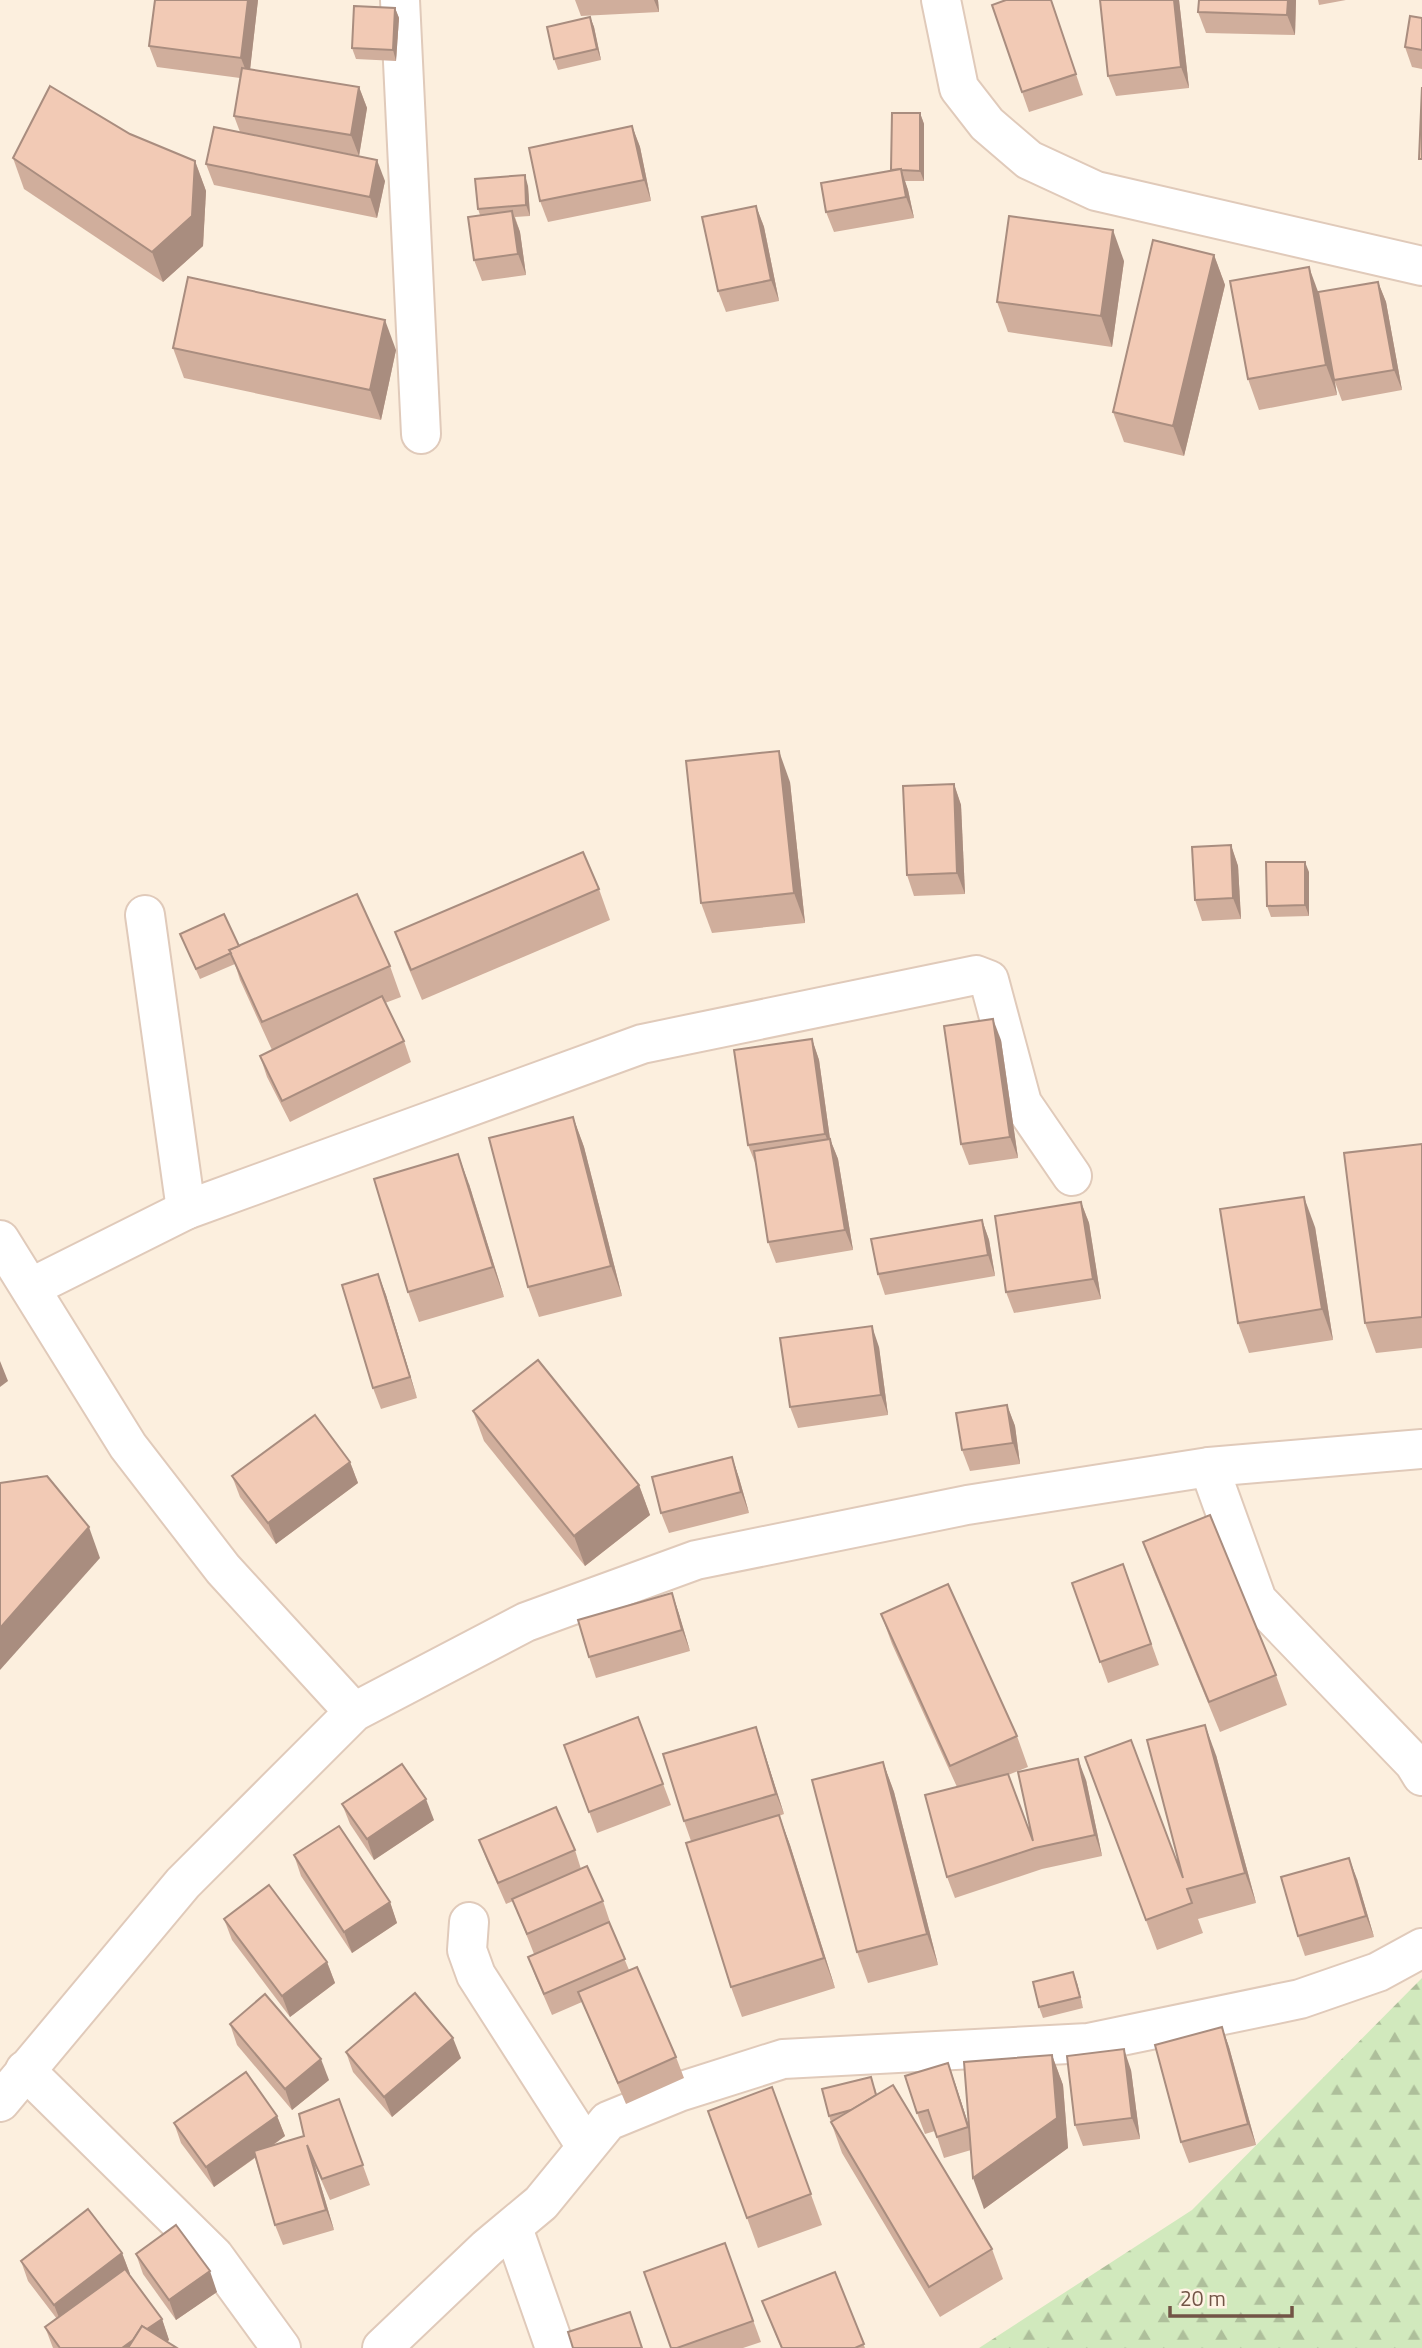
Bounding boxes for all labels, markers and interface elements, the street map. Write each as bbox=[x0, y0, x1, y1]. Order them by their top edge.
scale bar bbox=[1170, 2274, 1292, 2318]
text: 20 m bbox=[1180, 2282, 1226, 2314]

